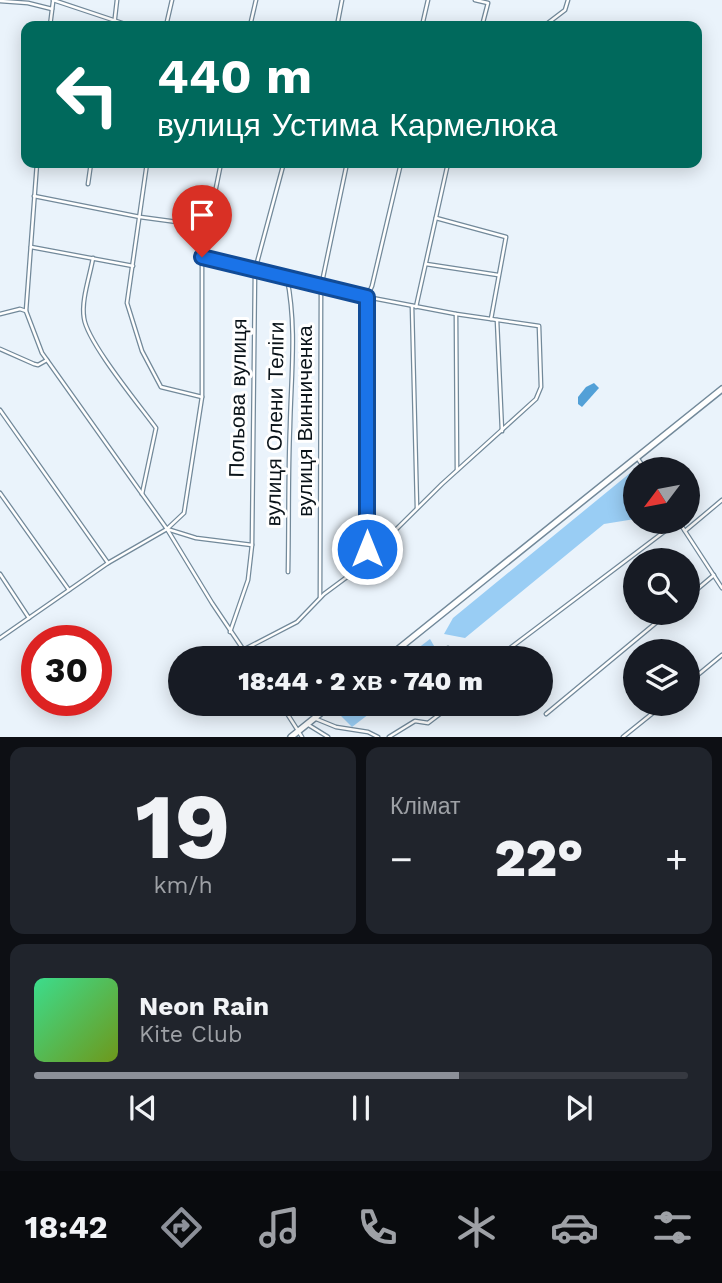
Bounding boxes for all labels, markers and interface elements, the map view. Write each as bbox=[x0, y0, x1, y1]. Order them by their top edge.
text: 440 m bbox=[157, 47, 312, 105]
icon: left bbox=[42, 49, 133, 140]
text: вулиця Устима Кармелюка bbox=[157, 106, 557, 144]
pin bbox=[172, 185, 232, 257]
icon: arrive bbox=[183, 196, 221, 234]
street label: Польова вулиця bbox=[224, 318, 251, 478]
street label: вулиця Олени Теліги bbox=[260, 321, 289, 527]
street label: вулиця Винниченка bbox=[292, 325, 317, 517]
north arrow bbox=[623, 457, 700, 534]
map controls bbox=[623, 457, 700, 716]
position arrow bbox=[330, 512, 404, 586]
button: search bbox=[623, 548, 700, 625]
speed limit sign: 30 bbox=[21, 625, 112, 716]
button: layers bbox=[623, 639, 700, 716]
text: 18:44 · 2 хв · 740 m bbox=[238, 666, 483, 696]
text: 19 bbox=[135, 773, 231, 880]
text: Клімат bbox=[390, 793, 461, 820]
text: 22° bbox=[495, 828, 583, 889]
text: − bbox=[390, 837, 413, 881]
text: + bbox=[665, 837, 688, 881]
text: km/h bbox=[153, 872, 213, 899]
text: Neon Rain bbox=[139, 991, 269, 1021]
text: Kite Club bbox=[139, 1021, 242, 1048]
icon: previous bbox=[124, 1089, 162, 1127]
icon: pause bbox=[342, 1089, 380, 1127]
icon: next bbox=[560, 1089, 598, 1127]
icon: directions bbox=[157, 1203, 206, 1252]
icon: music bbox=[255, 1203, 304, 1252]
icon: phone bbox=[353, 1203, 402, 1252]
icon: climate bbox=[452, 1203, 501, 1252]
icon: car bbox=[550, 1203, 599, 1252]
icon: filters bbox=[648, 1203, 697, 1252]
text: 18:42 bbox=[25, 1208, 108, 1246]

